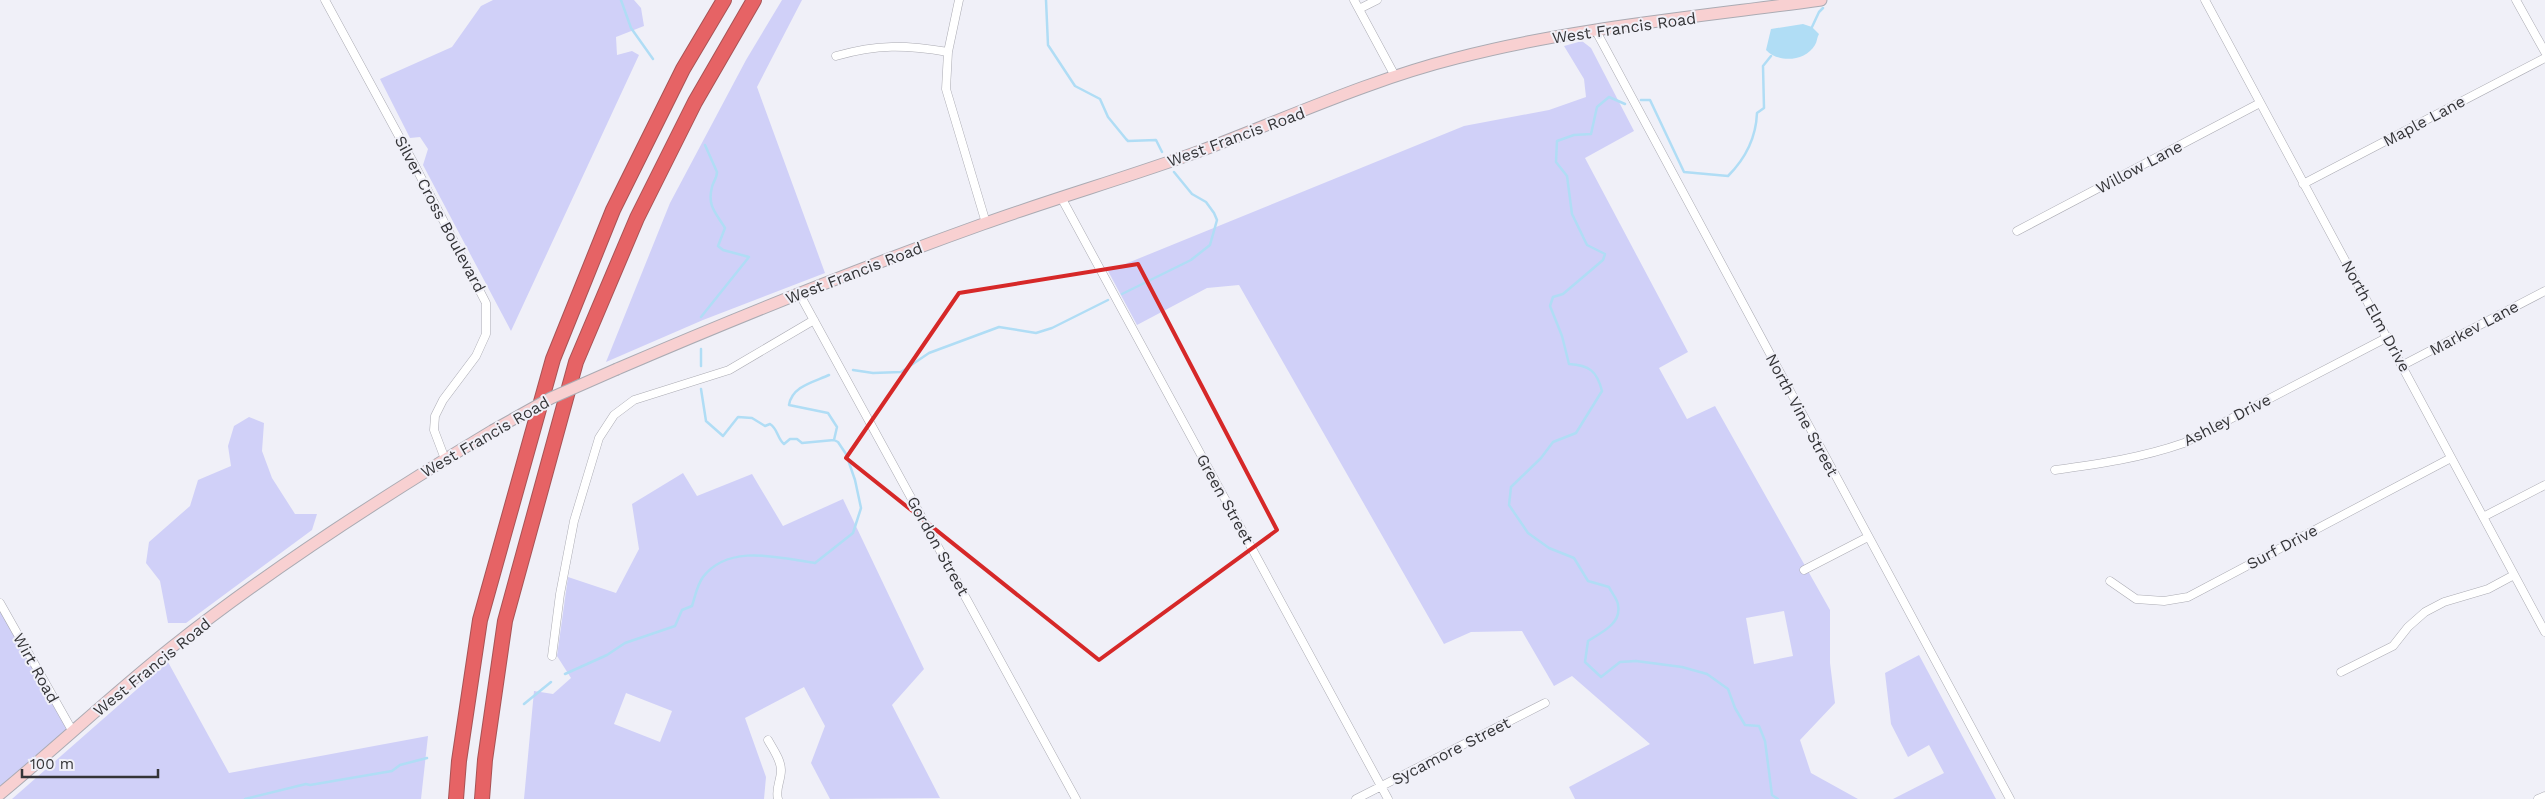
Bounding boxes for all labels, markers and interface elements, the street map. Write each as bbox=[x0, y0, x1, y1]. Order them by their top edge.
street label: West Francis Road bbox=[1551, 8, 1697, 48]
street label: Maple Lane bbox=[2380, 91, 2468, 151]
street label: West Francis Road bbox=[1165, 103, 1307, 171]
street label: Silver Cross Boulevard bbox=[391, 132, 489, 296]
street label: Willow Lane bbox=[2093, 136, 2185, 198]
street label: West Francis Road bbox=[783, 238, 925, 308]
street label: North Elm Drive bbox=[2337, 257, 2415, 375]
street label: Markev Lane bbox=[2426, 297, 2522, 359]
street label: North Vine Street bbox=[1762, 350, 1842, 480]
street label: Ashley Drive bbox=[2180, 390, 2274, 450]
street label: West Francis Road bbox=[417, 392, 553, 482]
street label: Green Street bbox=[1192, 451, 1258, 548]
street label: Gordon Street bbox=[903, 493, 973, 599]
street label: Surf Drive bbox=[2243, 520, 2321, 574]
street label: West Francis Road bbox=[90, 614, 214, 720]
street label: Wirt Road bbox=[9, 630, 63, 706]
street label: Sycamore Street bbox=[1389, 713, 1514, 789]
scale bar bbox=[22, 746, 159, 778]
text: 100 m bbox=[30, 755, 74, 773]

